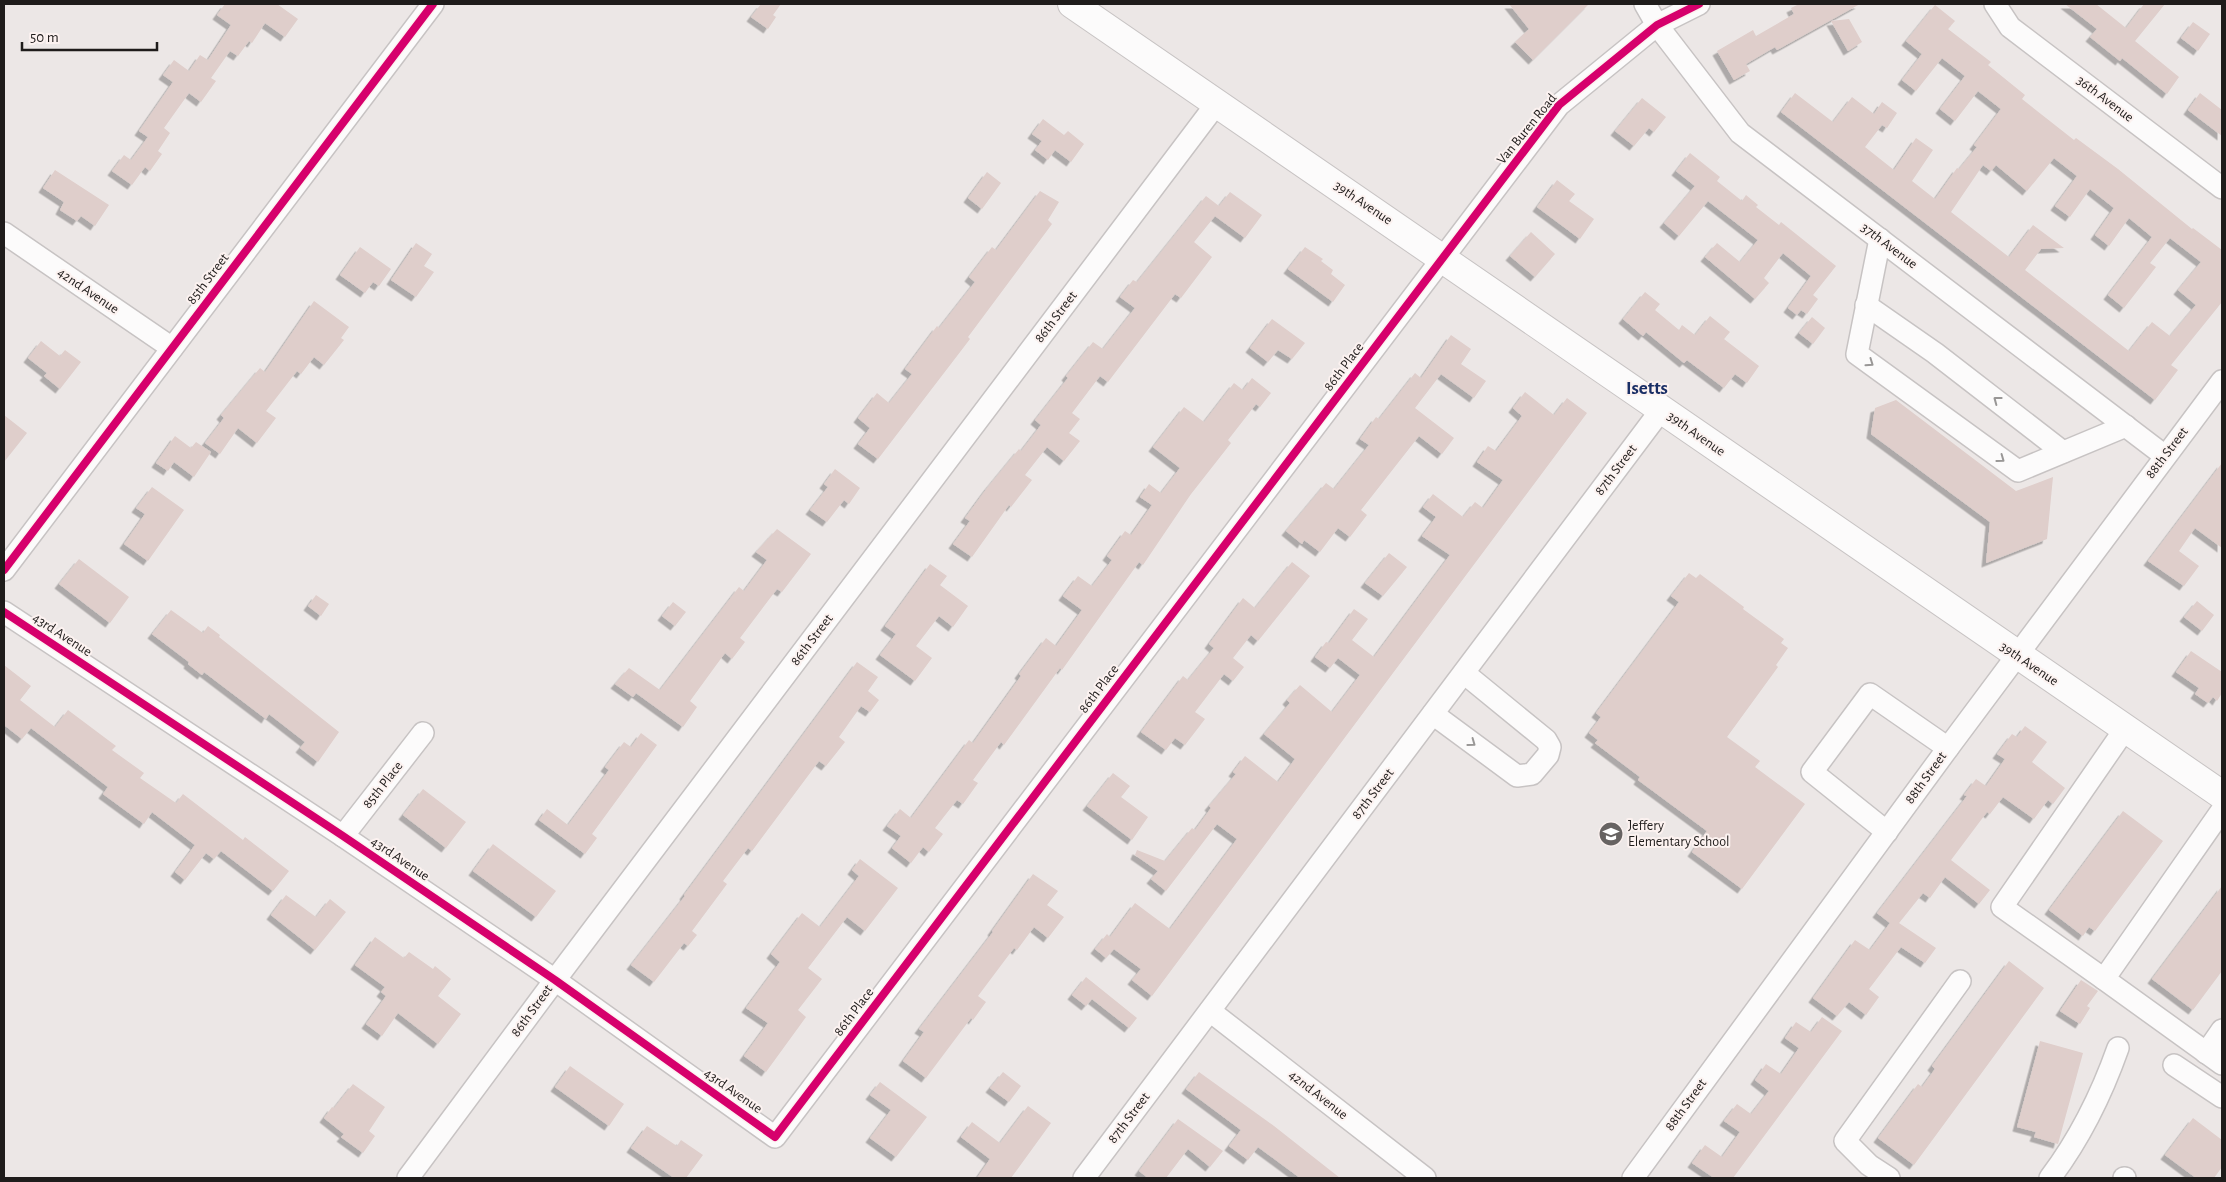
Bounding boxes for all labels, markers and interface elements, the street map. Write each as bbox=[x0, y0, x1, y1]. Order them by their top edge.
scale bar bbox=[22, 20, 158, 52]
text: 50 m bbox=[30, 30, 59, 45]
street label: 36th Avenue bbox=[2074, 73, 2136, 125]
street label: Van Buren Road bbox=[1495, 91, 1559, 167]
street label: 39th Avenue bbox=[1331, 178, 1395, 228]
street label: 37th Avenue bbox=[1858, 220, 1920, 272]
street label: 85th Street bbox=[185, 251, 232, 307]
street label: 42nd Avenue bbox=[55, 265, 121, 317]
street label: 86th Street bbox=[1032, 288, 1080, 345]
street label: 86th Place bbox=[1321, 340, 1367, 394]
one-way arrow bbox=[1864, 357, 1874, 366]
district label: Isetts bbox=[1626, 379, 1668, 398]
one-way arrow bbox=[1994, 398, 2003, 406]
street label: 39th Avenue bbox=[1664, 409, 1728, 459]
street label: 88th Street bbox=[2143, 424, 2191, 481]
street label: 87th Street bbox=[1593, 442, 1640, 498]
one-way arrow bbox=[1995, 453, 2004, 461]
street label: 43rd Avenue bbox=[30, 611, 94, 659]
street label: 86th Street bbox=[788, 611, 836, 668]
street label: 39th Avenue bbox=[1997, 639, 2061, 689]
street label: 86th Place bbox=[1076, 662, 1122, 716]
one-way arrow bbox=[1466, 737, 1476, 746]
street label: 88th Street bbox=[1903, 749, 1950, 807]
street label: 85th Place bbox=[360, 759, 406, 811]
street label: 87th Street bbox=[1350, 766, 1397, 822]
place label: Jeffery Elementary School bbox=[1628, 819, 1730, 849]
school or university icon: Jeffery Elementary School bbox=[1598, 821, 1624, 847]
street label: 43rd Avenue bbox=[368, 834, 432, 884]
street label: 86th Street bbox=[509, 982, 556, 1039]
street label: 86th Place bbox=[831, 985, 877, 1039]
street label: 43rd Avenue bbox=[701, 1066, 765, 1116]
street label: 42nd Avenue bbox=[1286, 1068, 1350, 1122]
street label: 88th Street bbox=[1663, 1076, 1710, 1134]
street label: 87th Street bbox=[1106, 1090, 1153, 1146]

